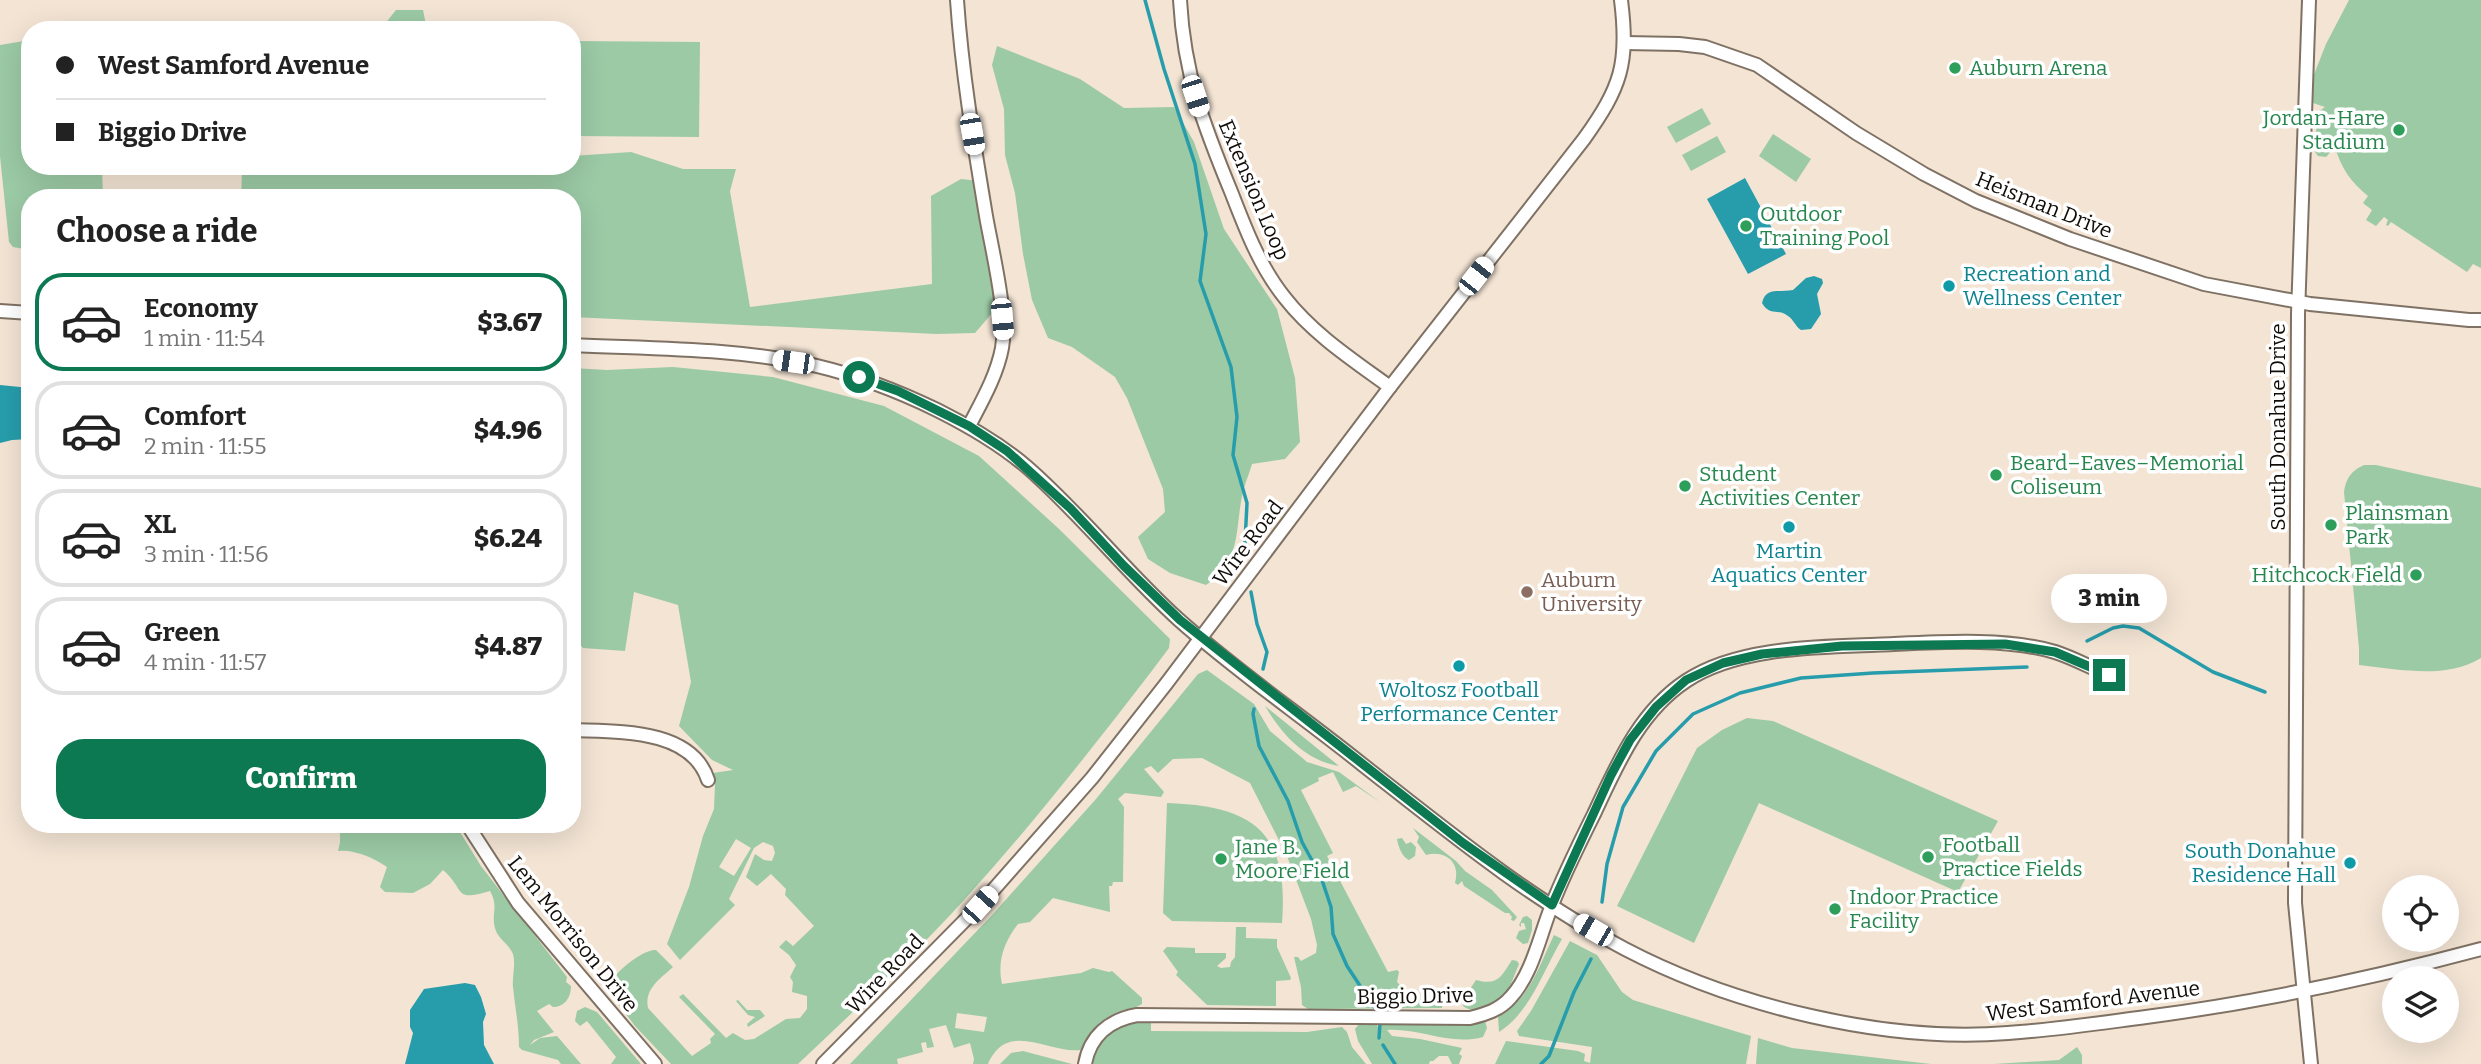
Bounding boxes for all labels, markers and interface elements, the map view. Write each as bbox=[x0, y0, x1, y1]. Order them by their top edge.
text: West Samford Avenue bbox=[98, 50, 369, 81]
place label: Auburn Arena bbox=[1969, 55, 2108, 81]
marker: Auburn Arena bbox=[1947, 60, 1963, 76]
car bbox=[1179, 73, 1212, 119]
place label: Jordan-Hare Stadium bbox=[2262, 105, 2385, 155]
car bbox=[959, 111, 986, 157]
street label: Extension Loop bbox=[1213, 116, 1295, 264]
text: Biggio Drive bbox=[98, 117, 247, 148]
marker: Jordan-Hare Stadium bbox=[2391, 122, 2407, 138]
street label: Heisman Drive bbox=[1972, 166, 2116, 244]
place label: Outdoor Training Pool bbox=[1760, 201, 1889, 251]
text: Choose a ride bbox=[56, 212, 257, 250]
marker: Outdoor Training Pool bbox=[1738, 218, 1754, 234]
car bbox=[1455, 253, 1498, 299]
place label: Recreation and Wellness Center bbox=[1963, 261, 2121, 311]
marker: Recreation and Wellness Center bbox=[1941, 278, 1957, 294]
icon: car bbox=[60, 291, 123, 354]
text: Economy bbox=[144, 293, 258, 324]
car bbox=[990, 297, 1015, 341]
text: $3.67 bbox=[477, 307, 542, 338]
street label: South Donahue Drive bbox=[2265, 323, 2291, 531]
text: 1 min · 11:54 bbox=[144, 324, 265, 352]
car bbox=[771, 349, 816, 375]
route start bbox=[843, 361, 875, 393]
icon: car bbox=[60, 399, 123, 462]
text: Comfort bbox=[144, 401, 247, 432]
text: $4.96 bbox=[474, 415, 542, 446]
text: 2 min · 11:55 bbox=[144, 432, 267, 460]
place label: Beard–Eaves–Memorial Coliseum bbox=[2010, 450, 2244, 500]
place label: Student Activities Center bbox=[1699, 461, 1860, 511]
marker: Beard–Eaves–Memorial Coliseum bbox=[1988, 467, 2004, 483]
marker: Student Activities Center bbox=[1677, 478, 1693, 494]
street label: Wire Road bbox=[1207, 495, 1289, 591]
place label: Plainsman Park bbox=[2345, 500, 2449, 550]
icon: car bbox=[60, 507, 123, 570]
text: XL bbox=[144, 509, 176, 540]
marker: Plainsman Park bbox=[2323, 517, 2339, 533]
marker: Martin Aquatics Center bbox=[1781, 519, 1797, 535]
text: $6.24 bbox=[474, 523, 542, 554]
place label: Martin Aquatics Center bbox=[1711, 538, 1867, 588]
text: 3 min · 11:56 bbox=[144, 540, 268, 568]
place label: Hitchcock Field bbox=[2252, 562, 2402, 588]
place label: Auburn University bbox=[1541, 567, 1643, 617]
marker: Hitchcock Field bbox=[2408, 567, 2424, 583]
callout: 3 min bbox=[2051, 574, 2167, 622]
marker: Auburn University bbox=[1519, 584, 1535, 600]
text: 3 min bbox=[2078, 584, 2140, 612]
icon: car bbox=[60, 615, 123, 678]
text: Green bbox=[144, 617, 220, 648]
text: $4.87 bbox=[474, 631, 542, 662]
text: 4 min · 11:57 bbox=[144, 648, 266, 676]
marker: Woltosz Football Performance Center bbox=[1451, 658, 1467, 674]
route end bbox=[2093, 659, 2125, 691]
place label: Woltosz Football Performance Center bbox=[1360, 677, 1558, 727]
button: Confirm bbox=[56, 739, 546, 819]
place label: Football Practice Fields bbox=[1942, 832, 2083, 882]
place label: Jane B. Moore Field bbox=[1234, 834, 1350, 884]
place label: South Donahue Residence Hall bbox=[2185, 838, 2336, 888]
marker: Football Practice Fields bbox=[1920, 849, 1936, 865]
street label: Lem Morrison Drive bbox=[502, 851, 644, 1017]
marker: Jane B. Moore Field bbox=[1213, 851, 1229, 867]
marker: South Donahue Residence Hall bbox=[2342, 855, 2358, 871]
map controls bbox=[2382, 875, 2459, 1043]
button: locate bbox=[2382, 875, 2459, 952]
car bbox=[959, 882, 1002, 928]
place label: Indoor Practice Facility bbox=[1849, 884, 1998, 934]
marker: Indoor Practice Facility bbox=[1827, 901, 1843, 917]
car bbox=[1570, 910, 1617, 950]
street label: Wire Road bbox=[841, 929, 929, 1019]
button: layers bbox=[2382, 966, 2459, 1043]
street label: West Samford Avenue bbox=[1985, 975, 2201, 1027]
street label: Biggio Drive bbox=[1356, 982, 1474, 1010]

